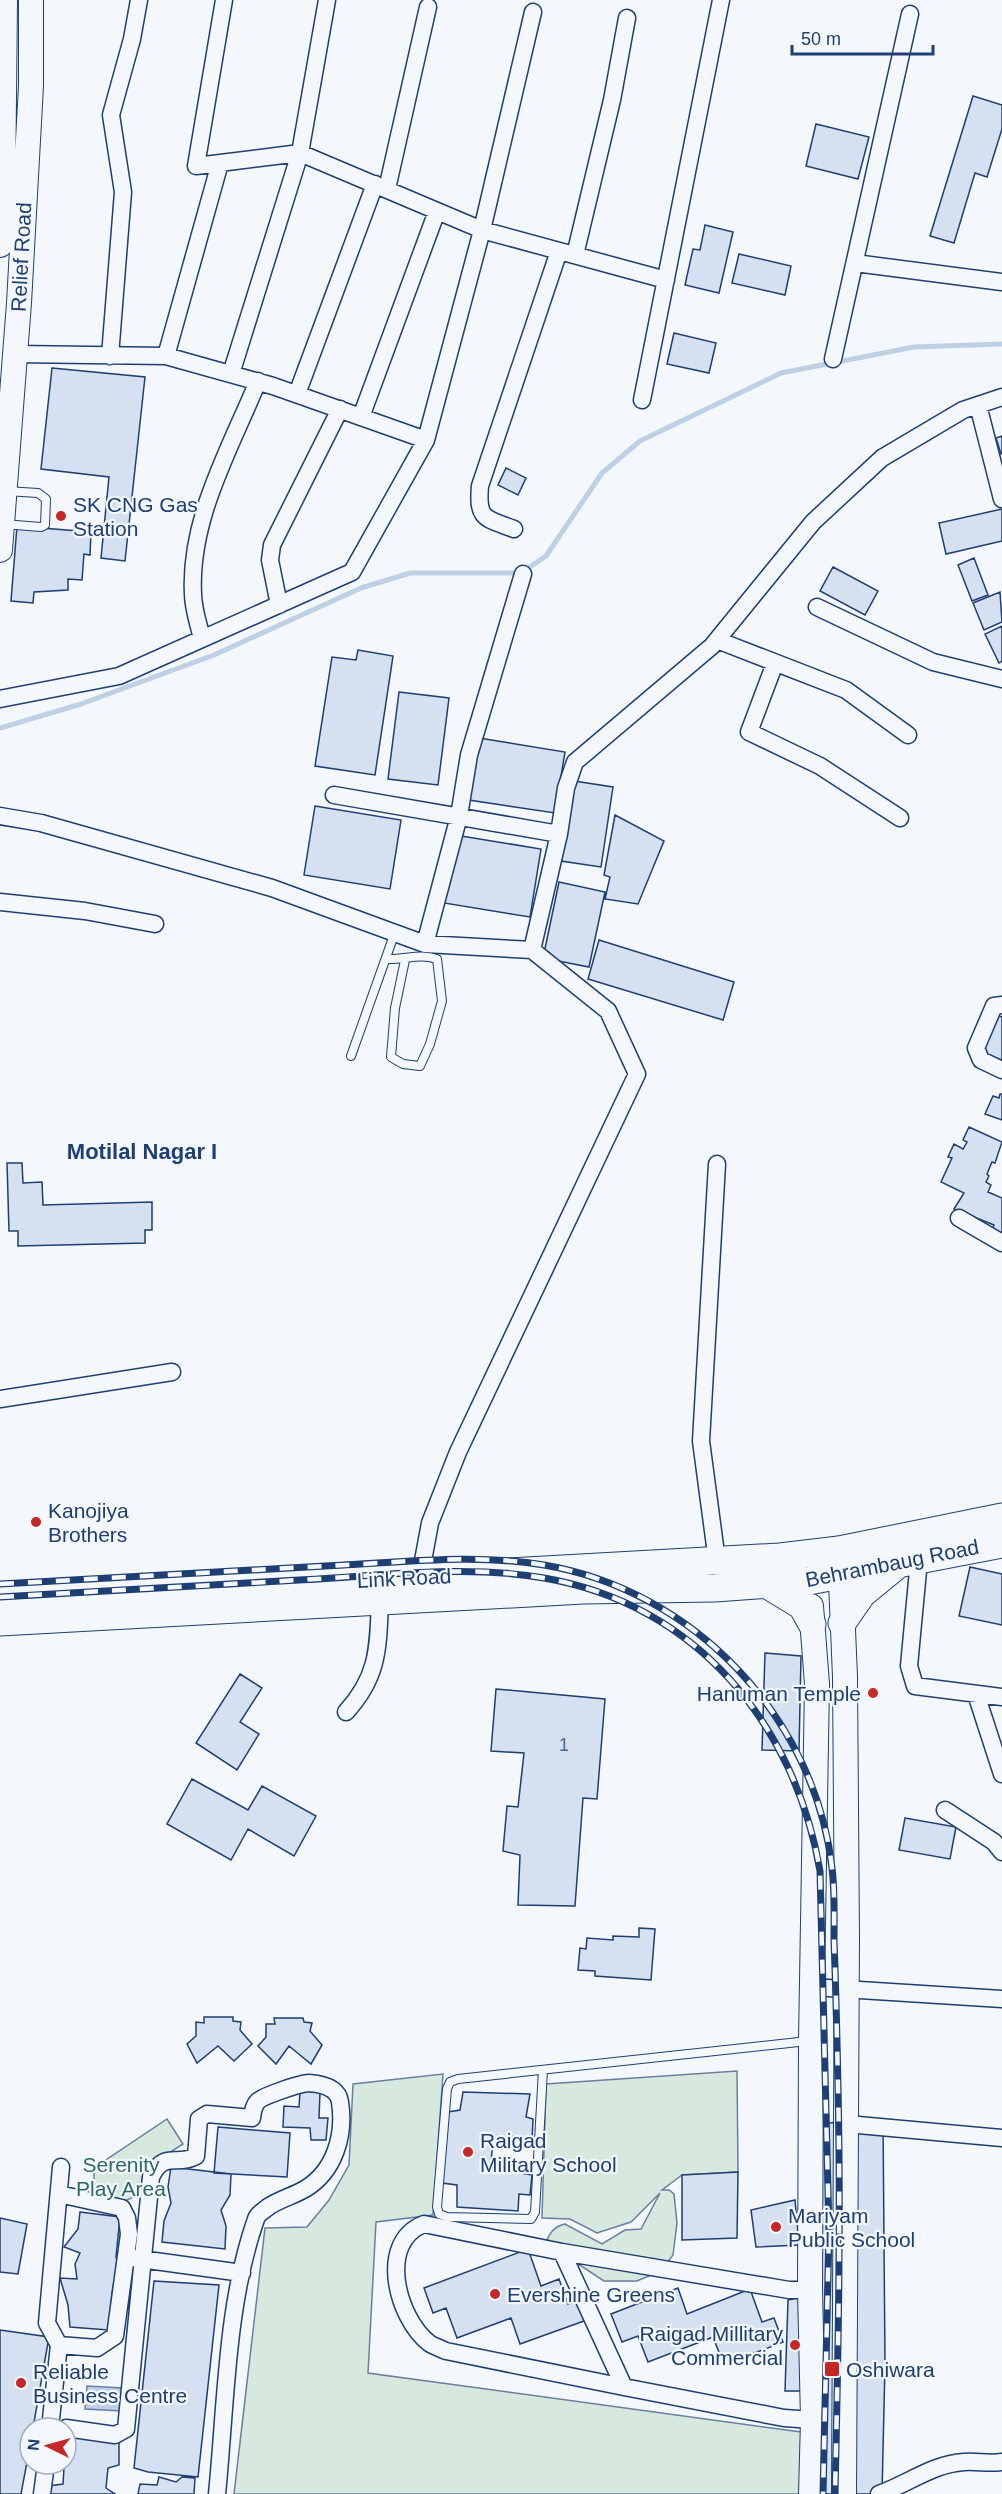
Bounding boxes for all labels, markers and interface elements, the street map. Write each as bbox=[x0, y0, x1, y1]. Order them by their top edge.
scale bar bbox=[792, 18, 933, 56]
text: 50 m bbox=[801, 29, 841, 49]
street label: Relief Road bbox=[7, 202, 35, 312]
place label: SK CNG Gas Station bbox=[73, 493, 198, 540]
marker: SK CNG Gas Station bbox=[54, 509, 68, 523]
district label: Motilal Nagar I bbox=[67, 1139, 217, 1164]
place label: Kanojiya Brothers bbox=[48, 1499, 129, 1546]
marker: Kanojiya Brothers bbox=[29, 1515, 43, 1529]
street label: Behrambaug Road bbox=[803, 1535, 981, 1591]
street label: Link Road bbox=[356, 1564, 452, 1592]
place label: Hanuman Temple bbox=[697, 1682, 861, 1705]
marker: Hanuman Temple bbox=[866, 1686, 880, 1700]
house number: 1 bbox=[559, 1735, 569, 1755]
place label: Raigad Military School bbox=[480, 2129, 617, 2176]
marker: Raigad Military School bbox=[461, 2145, 475, 2159]
park label: Serenity Play Area bbox=[76, 2153, 166, 2200]
place label: Mariyam Public School bbox=[788, 2204, 915, 2251]
marker: Mariyam Public School bbox=[769, 2220, 783, 2234]
place label: Evershine Greens bbox=[507, 2283, 675, 2306]
marker: Evershine Greens bbox=[488, 2287, 502, 2301]
place label: Raigad Millitary Commercial bbox=[639, 2322, 783, 2369]
marker: Raigad Millitary Commercial bbox=[788, 2338, 802, 2352]
place label: Oshiwara bbox=[846, 2358, 935, 2381]
place label: Reliable Business Centre bbox=[33, 2360, 187, 2407]
marker: Oshiwara bbox=[823, 2360, 841, 2378]
marker: Reliable Business Centre bbox=[14, 2376, 28, 2390]
north arrow bbox=[18, 2416, 78, 2476]
text: N bbox=[25, 2438, 43, 2451]

